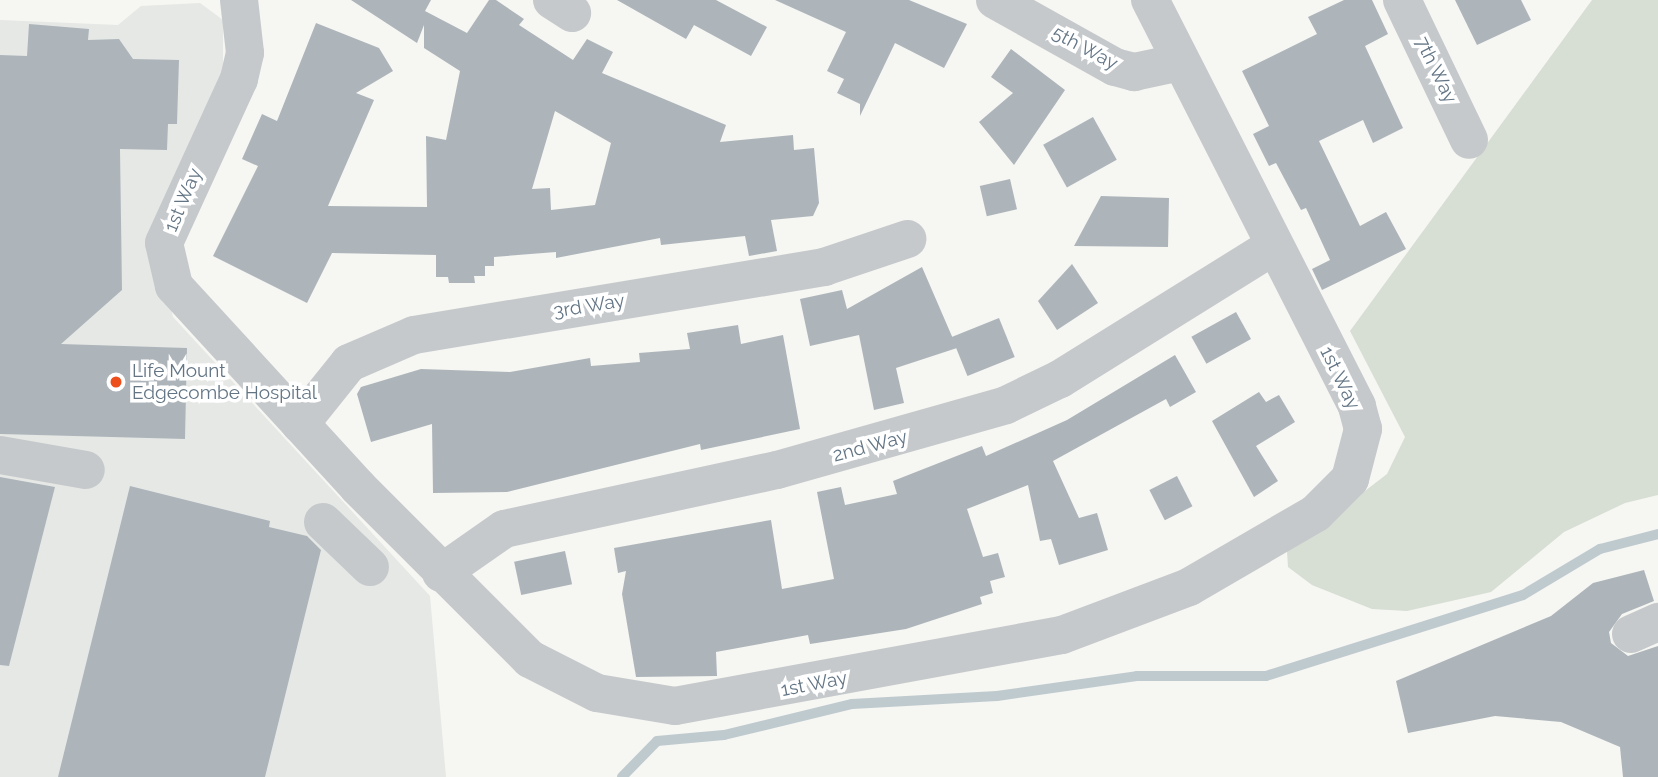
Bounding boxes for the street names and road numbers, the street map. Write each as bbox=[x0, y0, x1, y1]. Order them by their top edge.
street label: 5th Way bbox=[1048, 21, 1122, 75]
street label: 7th Way bbox=[1410, 33, 1462, 107]
street label: 1st Way bbox=[159, 164, 207, 236]
street label: 3rd Way bbox=[551, 289, 627, 323]
street label: 1st Way bbox=[1315, 343, 1365, 413]
street label: 2nd Way bbox=[830, 425, 910, 467]
street label: 1st Way bbox=[779, 666, 849, 702]

